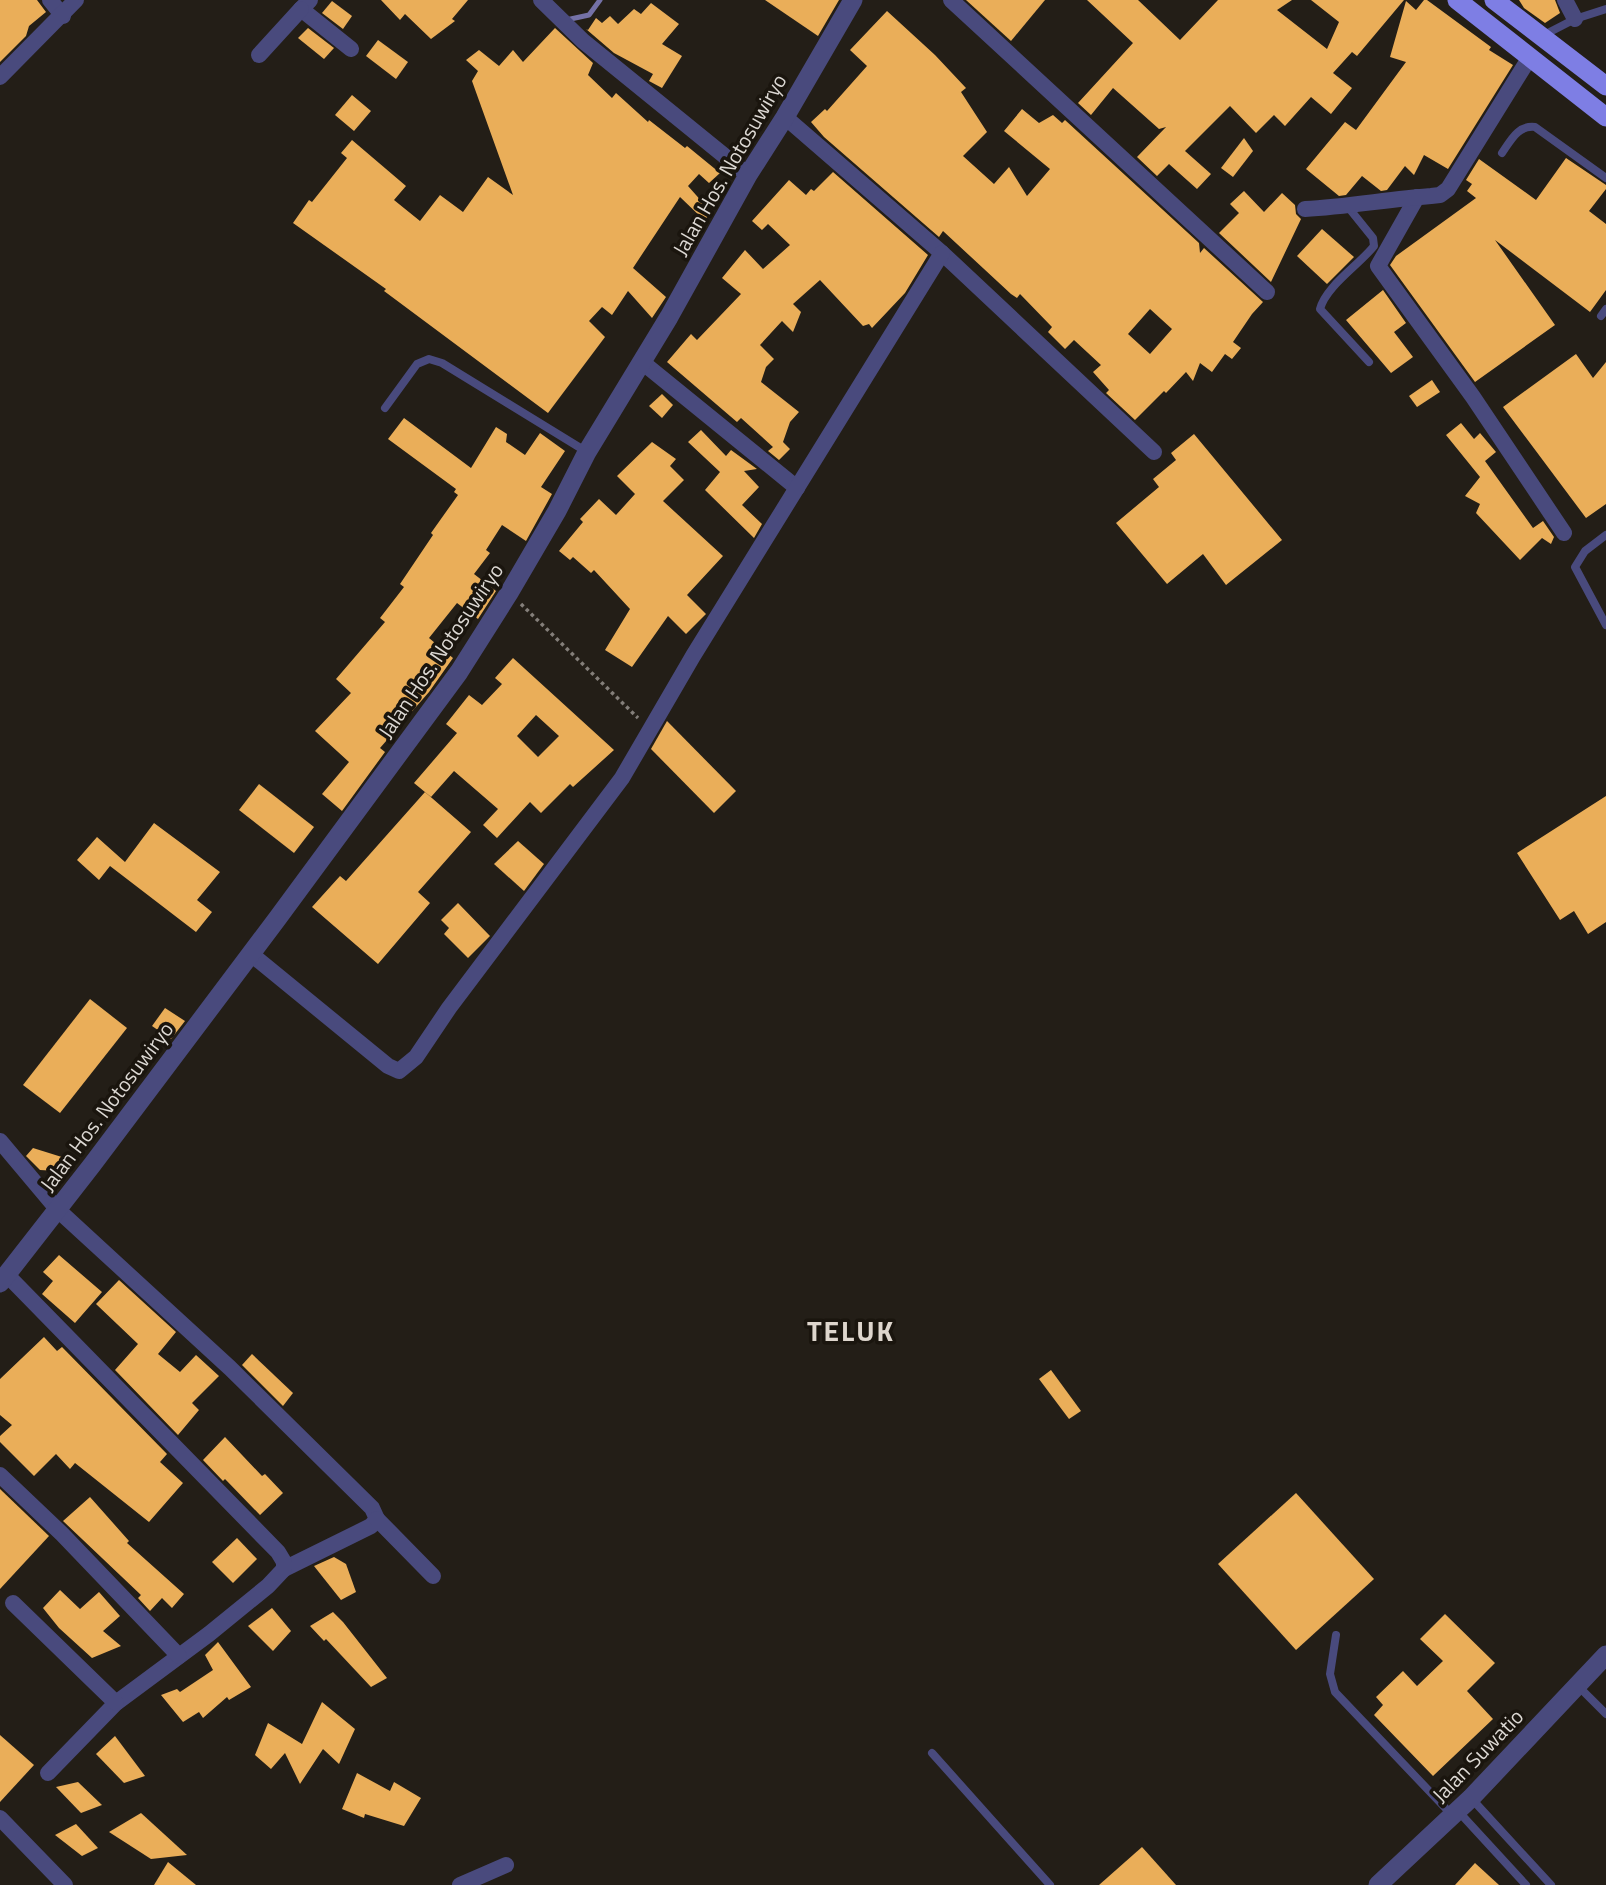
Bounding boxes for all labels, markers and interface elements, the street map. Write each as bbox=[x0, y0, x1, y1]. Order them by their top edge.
street label: Jalan Hos. Notosuwiryo bbox=[664, 68, 794, 261]
street label: Jalan Hos. Notosuwiryo bbox=[369, 556, 511, 745]
street label: Jalan Hos. Notosuwiryo bbox=[32, 1015, 181, 1198]
district label: TELUK bbox=[807, 1309, 895, 1352]
street label: Jalan Suwatio bbox=[1424, 1701, 1530, 1810]

